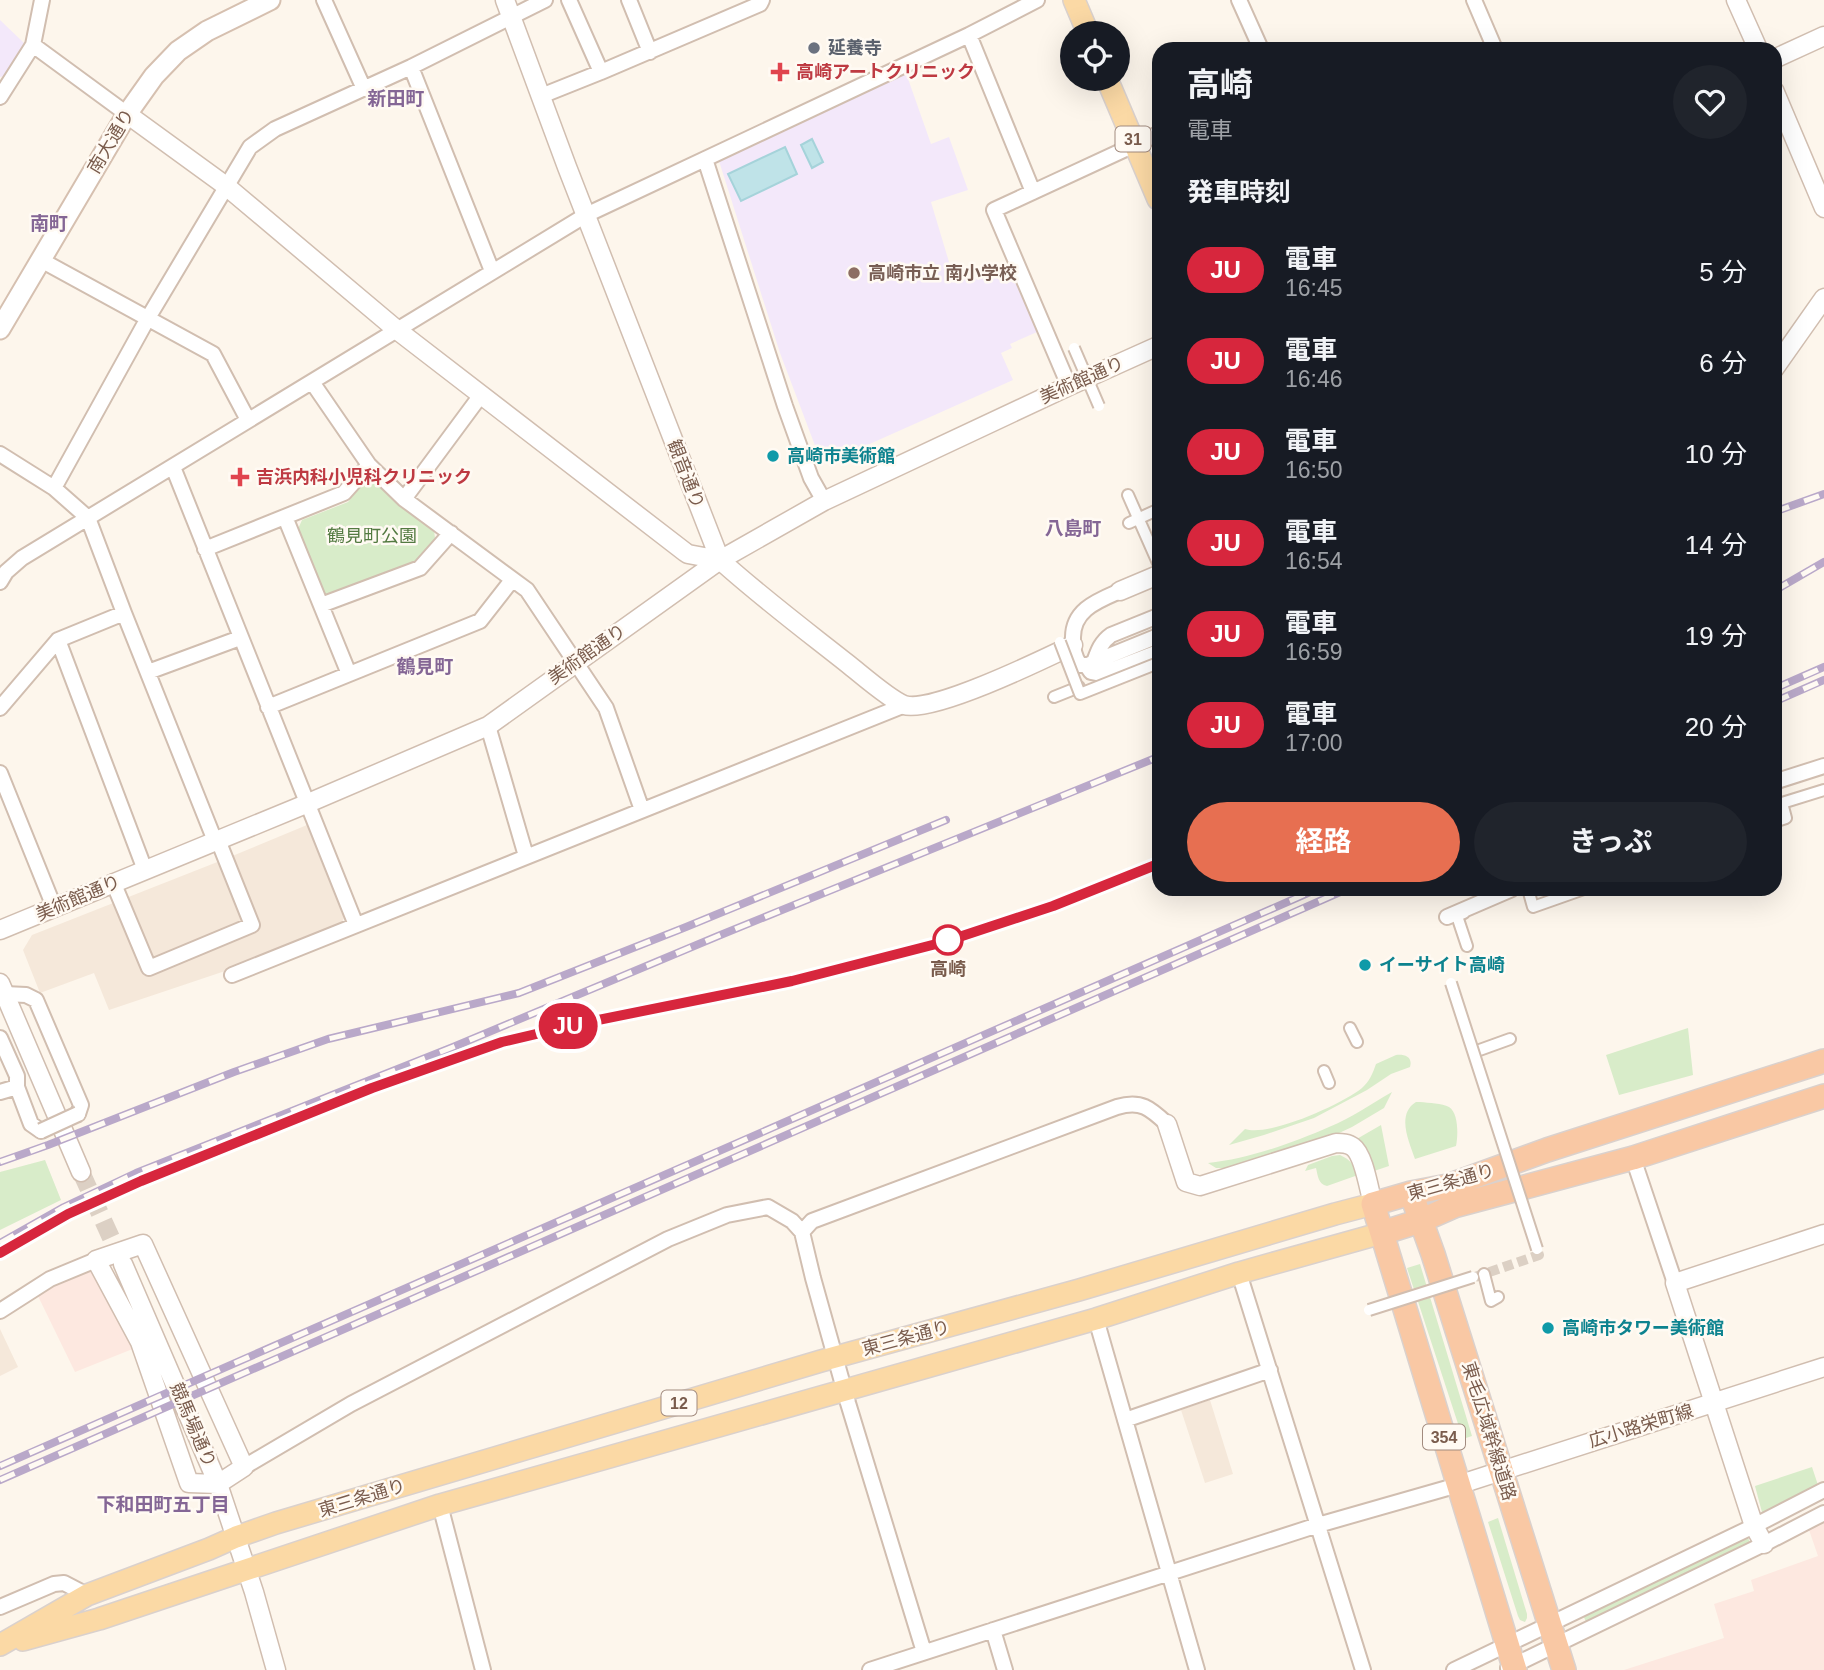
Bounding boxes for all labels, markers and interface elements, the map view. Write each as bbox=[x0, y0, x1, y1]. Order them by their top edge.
map controls bbox=[1060, 21, 1130, 91]
button: locate bbox=[1060, 21, 1130, 91]
place label: 延養寺 bbox=[828, 38, 882, 58]
marker: 延養寺 bbox=[806, 40, 822, 56]
marker: 高崎アートクリニック bbox=[770, 62, 790, 82]
place label: 高崎アートクリニック bbox=[796, 62, 975, 82]
button: heart bbox=[1673, 65, 1747, 139]
text: 高崎 bbox=[1187, 66, 1253, 103]
district label: 新田町 bbox=[367, 88, 425, 109]
street label: 南大通り bbox=[84, 105, 138, 177]
text: 電車 bbox=[1187, 117, 1233, 143]
road number: 31 bbox=[1116, 127, 1150, 152]
text: 発車時刻 bbox=[1187, 177, 1291, 207]
district label: 南町 bbox=[30, 213, 68, 234]
text: 電車 bbox=[1285, 244, 1337, 274]
text: JU bbox=[1210, 256, 1241, 283]
text: 5 分 bbox=[1699, 257, 1747, 287]
place label: 高崎市立 南小学校 bbox=[868, 263, 1017, 283]
marker: 高崎市立 南小学校 bbox=[846, 265, 862, 281]
text: 16:45 bbox=[1285, 275, 1343, 301]
text: 電車 bbox=[1285, 335, 1337, 365]
text: JU bbox=[1210, 347, 1241, 374]
text: 6 分 bbox=[1699, 348, 1747, 378]
street label: 美術館通り bbox=[1037, 353, 1127, 407]
text: 16:46 bbox=[1285, 366, 1343, 392]
text: 電車 bbox=[1285, 426, 1337, 456]
street label: 観音通り bbox=[664, 437, 708, 511]
text: JU bbox=[1210, 438, 1241, 465]
text: 10 分 bbox=[1685, 439, 1747, 469]
place label: 高崎市美術館 bbox=[787, 446, 895, 466]
marker: 高崎市美術館 bbox=[765, 448, 781, 464]
text: 16:50 bbox=[1285, 457, 1343, 483]
marker: 吉浜内科小児科クリニック bbox=[230, 467, 250, 487]
place label: 吉浜内科小児科クリニック bbox=[256, 467, 472, 487]
text: 電車 bbox=[1285, 517, 1337, 547]
district label: 八島町 bbox=[1044, 518, 1102, 539]
park label: 鶴見町公園 bbox=[327, 526, 417, 546]
text: JU bbox=[1210, 529, 1241, 556]
text: 14 分 bbox=[1685, 530, 1747, 560]
text: 16:54 bbox=[1285, 548, 1343, 574]
text: 電車 bbox=[1285, 608, 1337, 638]
street label: 美術館通り bbox=[544, 620, 630, 688]
text: JU bbox=[1210, 620, 1241, 647]
text: 19 分 bbox=[1685, 621, 1747, 651]
text: 16:59 bbox=[1285, 639, 1343, 665]
district label: 鶴見町 bbox=[396, 656, 454, 677]
text: 電車 bbox=[1285, 699, 1337, 729]
text: JU bbox=[1210, 711, 1241, 738]
text: 20 分 bbox=[1685, 712, 1747, 742]
text: 17:00 bbox=[1285, 730, 1343, 756]
button: 経路 bbox=[1187, 802, 1460, 882]
button: きっぷ bbox=[1474, 802, 1747, 882]
street label: 美術館通り bbox=[33, 871, 123, 925]
marker: 高崎 bbox=[933, 925, 963, 955]
place label: イーサイト高崎 bbox=[1379, 955, 1505, 975]
marker: イーサイト高崎 bbox=[1357, 957, 1373, 973]
place label: 高崎 bbox=[930, 959, 966, 979]
line badge: JU bbox=[536, 1003, 600, 1049]
text: JU bbox=[553, 1012, 583, 1039]
street label: 東三条通り bbox=[1405, 1160, 1497, 1204]
street label: 東三条通り bbox=[860, 1317, 952, 1359]
place label: 高崎市タワー美術館 bbox=[1562, 1318, 1724, 1338]
marker: 高崎市タワー美術館 bbox=[1540, 1320, 1556, 1336]
street label: 東毛広域幹線道路 bbox=[1458, 1359, 1520, 1503]
street label: 競馬場通り bbox=[166, 1380, 220, 1470]
road number: 12 bbox=[662, 1390, 696, 1415]
street label: 広小路栄町線 bbox=[1586, 1401, 1696, 1451]
road number: 354 bbox=[1423, 1424, 1465, 1450]
street label: 東三条通り bbox=[316, 1475, 408, 1521]
district label: 下和田町五丁目 bbox=[96, 1494, 230, 1515]

